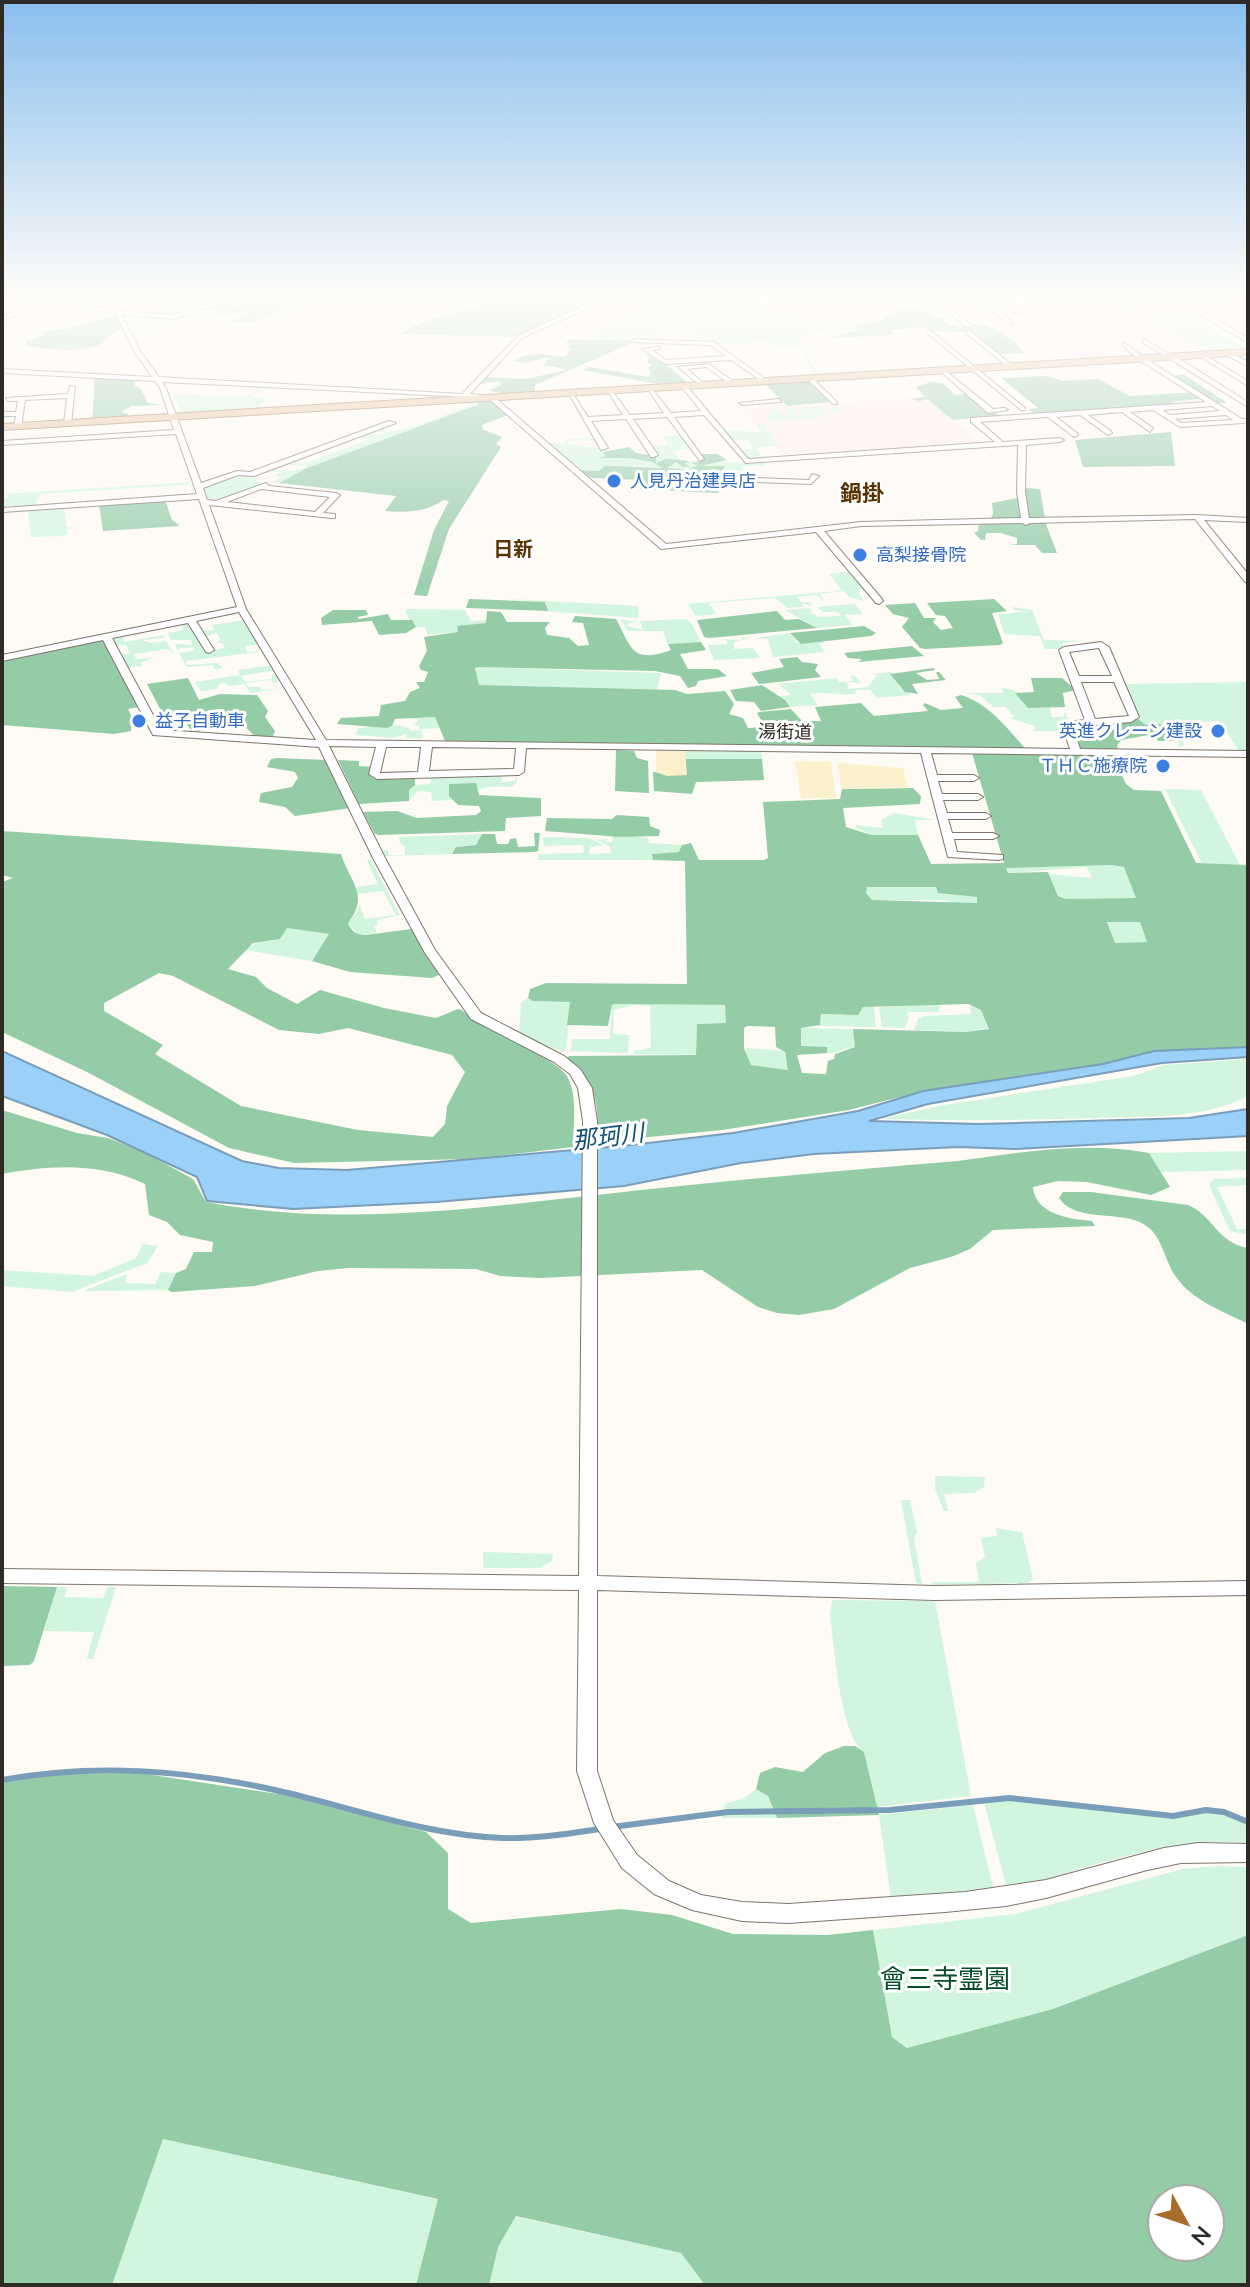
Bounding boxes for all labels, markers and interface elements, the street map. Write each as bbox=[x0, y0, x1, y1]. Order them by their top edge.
place label: 人見丹治建具店 bbox=[630, 469, 756, 493]
marker: 人見丹治建具店 bbox=[605, 472, 623, 490]
district label: 鍋掛 bbox=[840, 479, 884, 509]
district label: 日新 bbox=[493, 536, 533, 563]
place label: 高梨接骨院 bbox=[876, 543, 966, 567]
marker: 高梨接骨院 bbox=[851, 546, 869, 564]
place label: 益子自動車 bbox=[155, 709, 245, 733]
marker: 益子自動車 bbox=[130, 712, 148, 730]
place label: 英進クレーン建設 bbox=[1059, 719, 1202, 743]
street label: 湯街道 bbox=[758, 720, 812, 744]
marker: 英進クレーン建設 bbox=[1209, 722, 1227, 740]
place label: ＴＨＣ施療院 bbox=[1039, 754, 1147, 778]
marker: ＴＨＣ施療院 bbox=[1154, 757, 1172, 775]
water label: 那珂川 bbox=[570, 1116, 649, 1157]
park label: 會三寺霊園 bbox=[880, 1962, 1010, 1997]
north arrow bbox=[1146, 2183, 1226, 2263]
text: N bbox=[1184, 2219, 1217, 2251]

